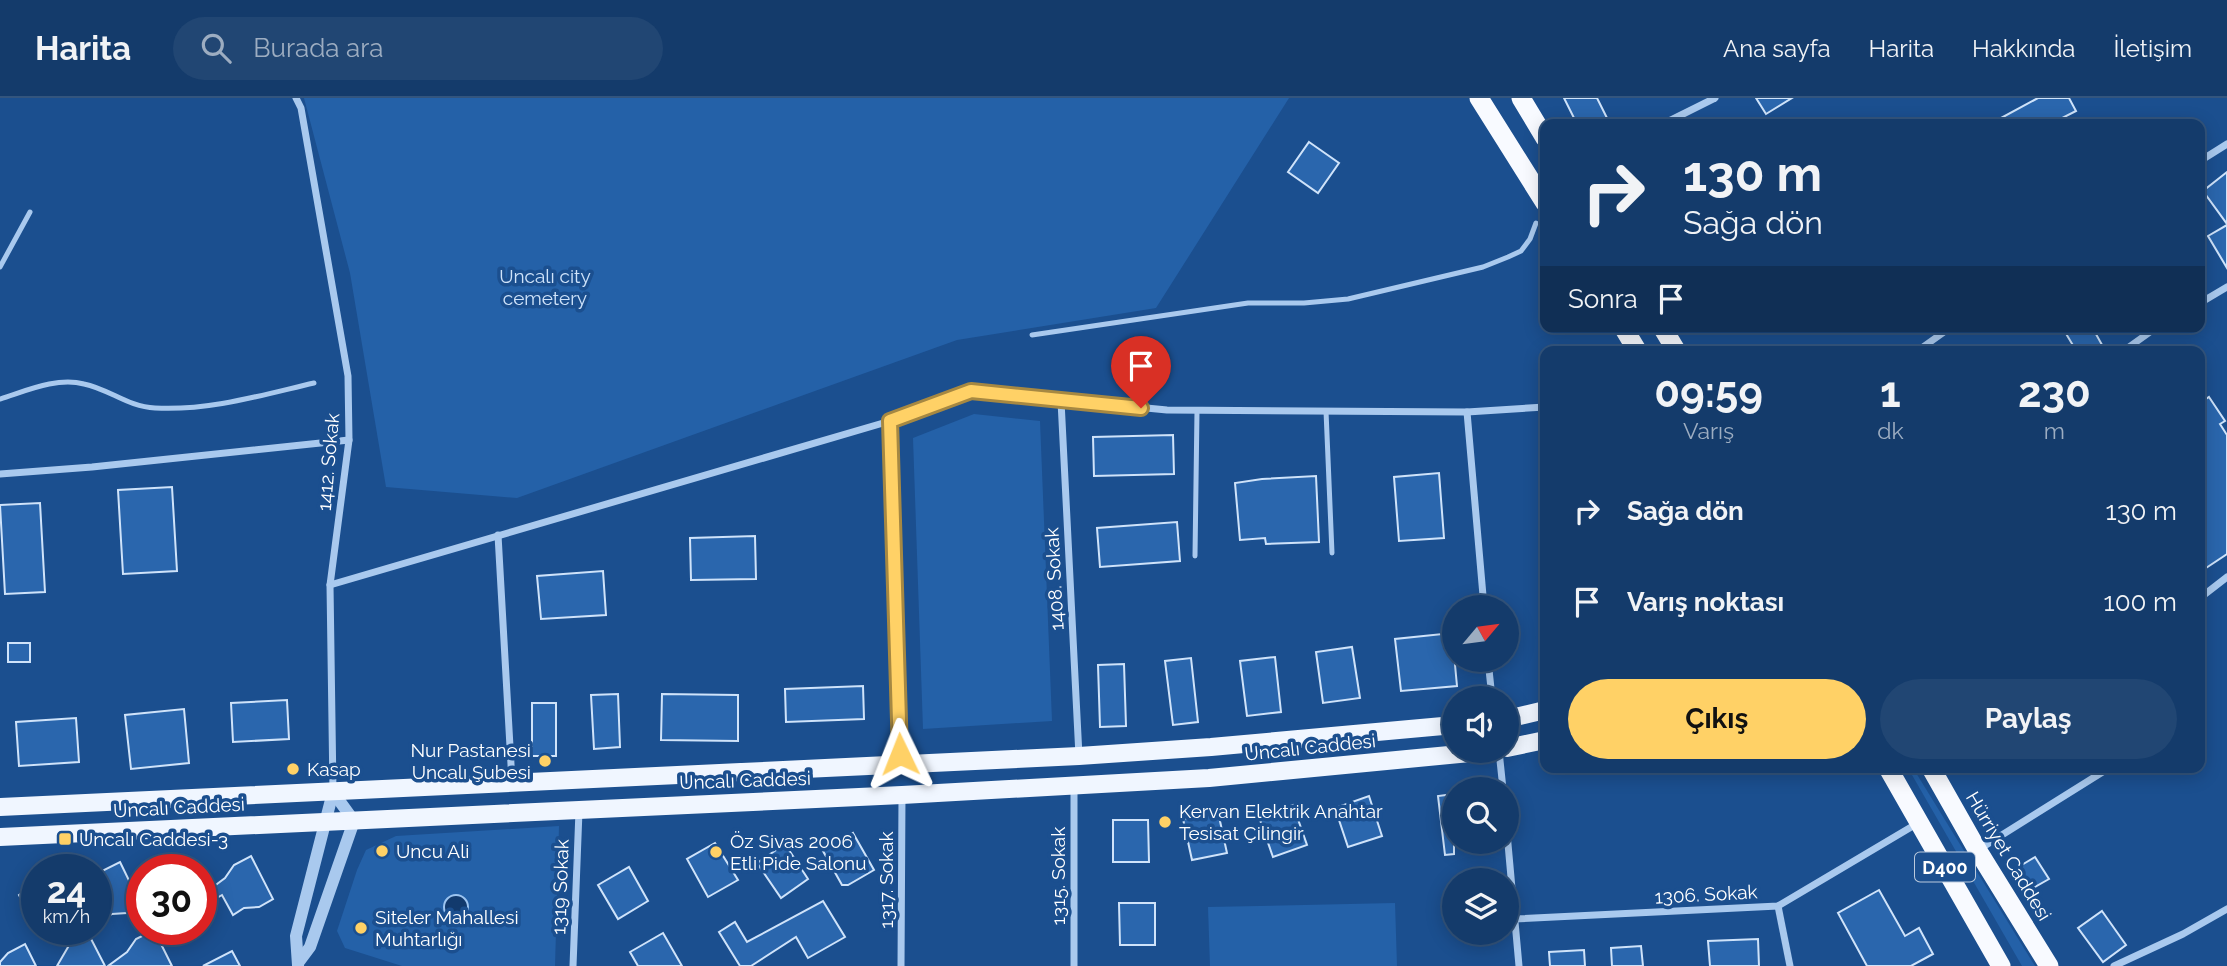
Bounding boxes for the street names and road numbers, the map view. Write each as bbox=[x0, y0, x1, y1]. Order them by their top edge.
street label: 1412. Sokak bbox=[313, 412, 343, 512]
street label: 1408. Sokak bbox=[1040, 527, 1068, 631]
street label: Uncalı Caddesi bbox=[1243, 729, 1377, 765]
street label: Uncalı Caddesi bbox=[679, 767, 811, 793]
street label: Hürriyet Caddesi bbox=[1962, 788, 2056, 924]
street label: Uncalı Caddesi bbox=[113, 793, 245, 821]
street label: 1315. Sokak bbox=[1047, 827, 1069, 925]
street label: 1317. Sokak bbox=[875, 832, 897, 928]
street label: 1319 Sokak bbox=[547, 839, 573, 935]
road number: D400 bbox=[1915, 852, 1975, 882]
street label: 1306. Sokak bbox=[1654, 880, 1758, 908]

